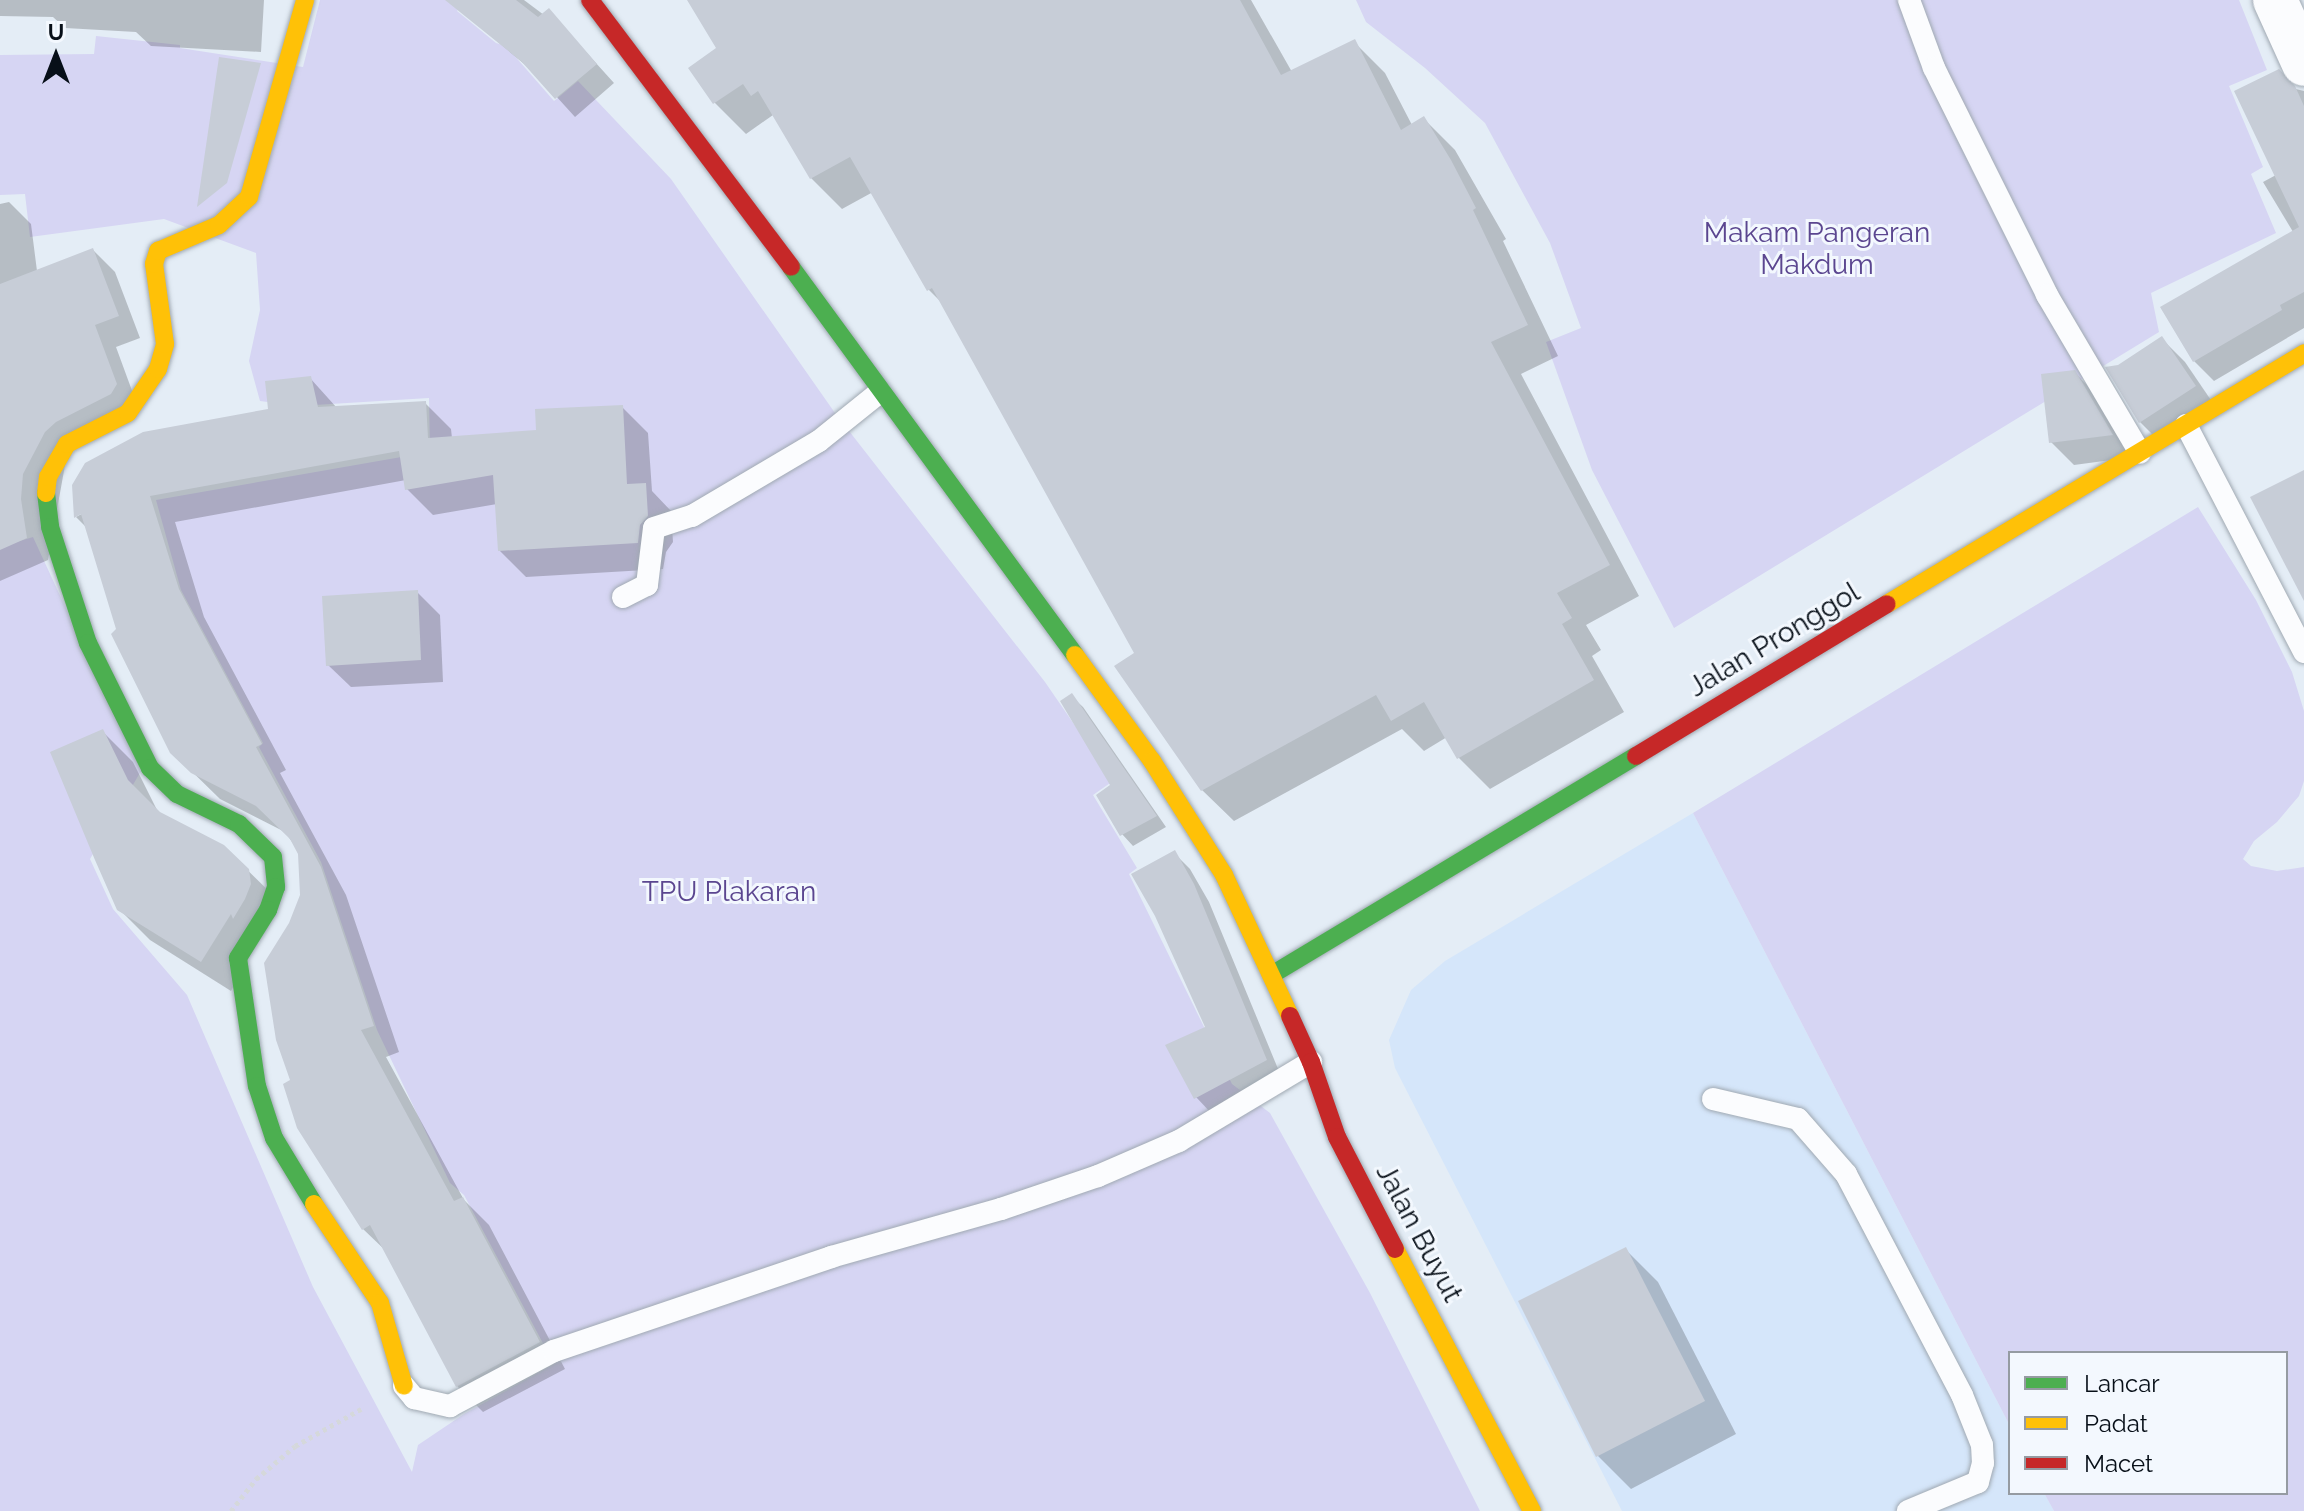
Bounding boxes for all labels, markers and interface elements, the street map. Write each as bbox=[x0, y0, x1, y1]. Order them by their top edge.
north arrow bbox=[16, 16, 96, 96]
text: U bbox=[48, 19, 64, 45]
park label: Makam Pangeran Makdum bbox=[1704, 216, 1930, 282]
street label: Jalan Pronggol bbox=[1682, 576, 1866, 704]
park label: TPU Plakaran bbox=[642, 875, 816, 909]
street label: Jalan Buyut bbox=[1369, 1158, 1469, 1308]
legend bbox=[2008, 1351, 2288, 1495]
text: Lancar bbox=[2084, 1369, 2160, 1398]
text: Padat bbox=[2084, 1409, 2148, 1438]
text: Macet bbox=[2084, 1449, 2153, 1478]

